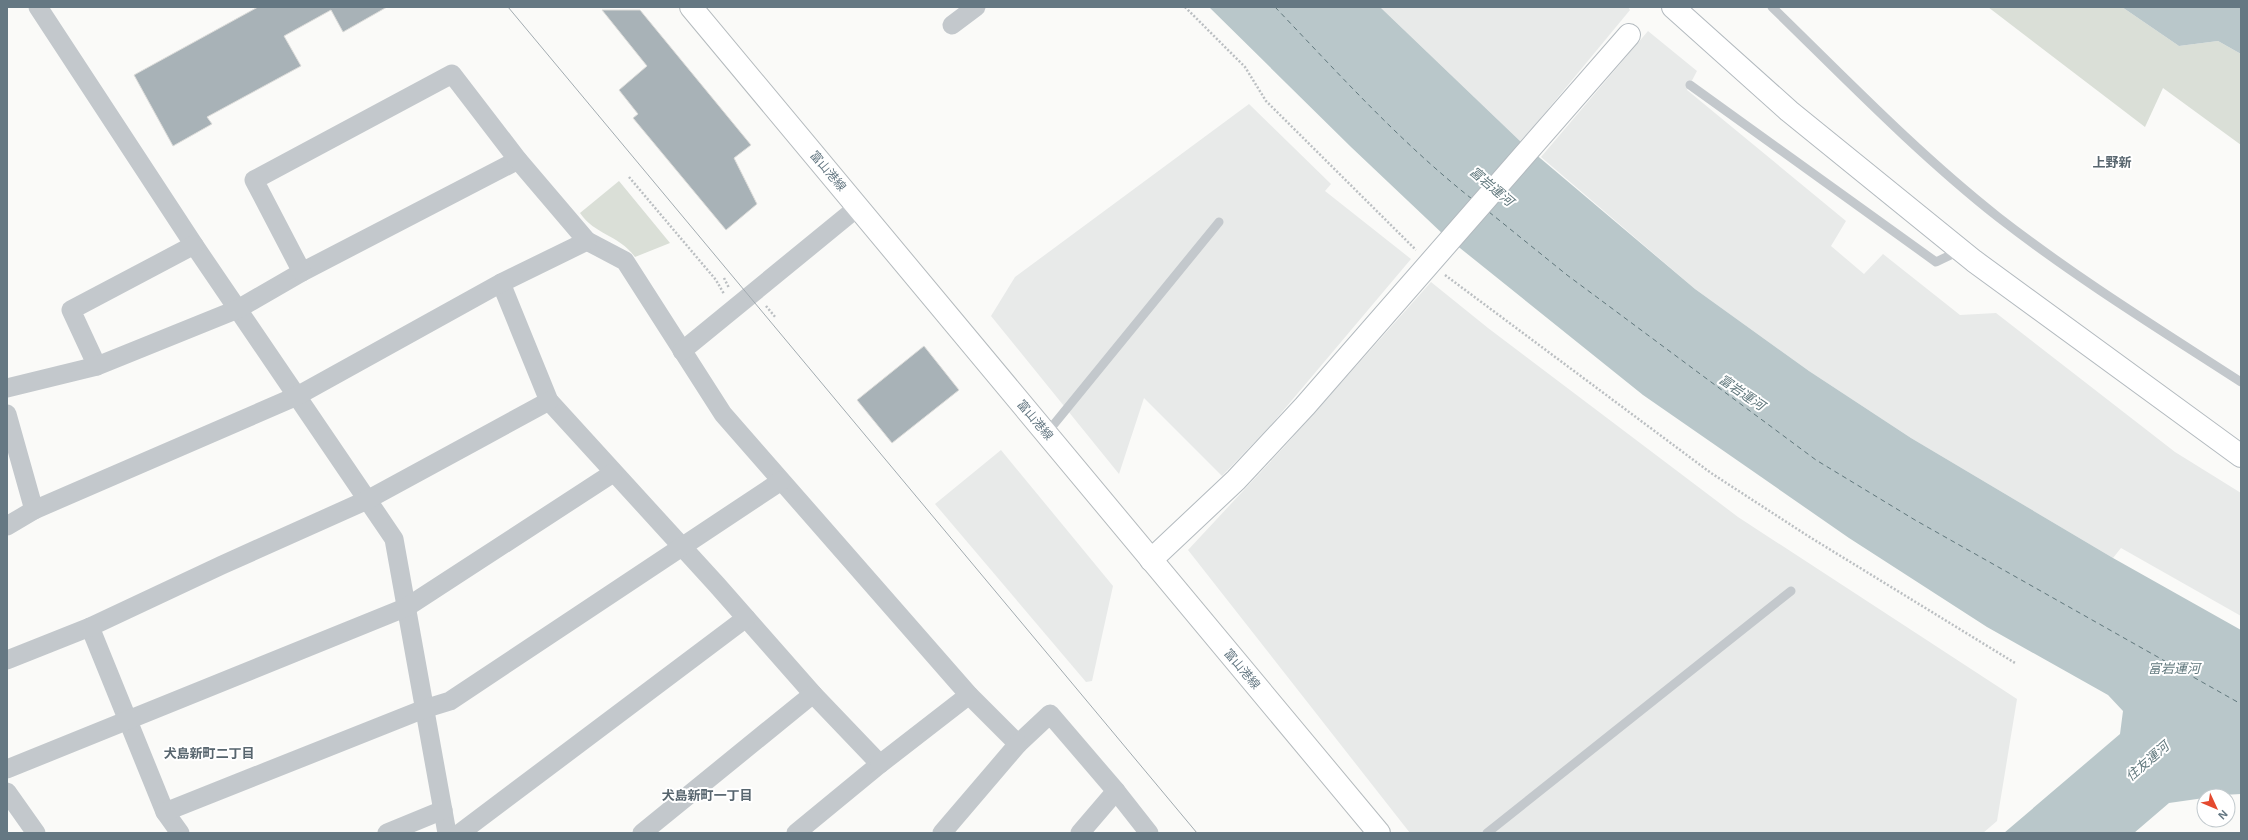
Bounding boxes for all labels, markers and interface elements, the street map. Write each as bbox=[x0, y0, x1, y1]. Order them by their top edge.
street label: 富山港線 bbox=[807, 148, 849, 194]
district label: 上野新 bbox=[2092, 155, 2132, 170]
water label: 富岩運河 bbox=[1467, 164, 1519, 211]
water label: 富岩運河 bbox=[1716, 372, 1770, 415]
street label: 富山港線 bbox=[1014, 397, 1056, 443]
street label: 富山港線 bbox=[1221, 646, 1263, 692]
water label: 富岩運河 bbox=[2148, 661, 2203, 676]
water label: 住友運河 bbox=[2123, 737, 2174, 784]
district label: 犬島新町二丁目 bbox=[163, 746, 255, 761]
district label: 犬島新町一丁目 bbox=[661, 788, 753, 803]
north arrow bbox=[2196, 788, 2236, 828]
text: N bbox=[2216, 808, 2230, 822]

